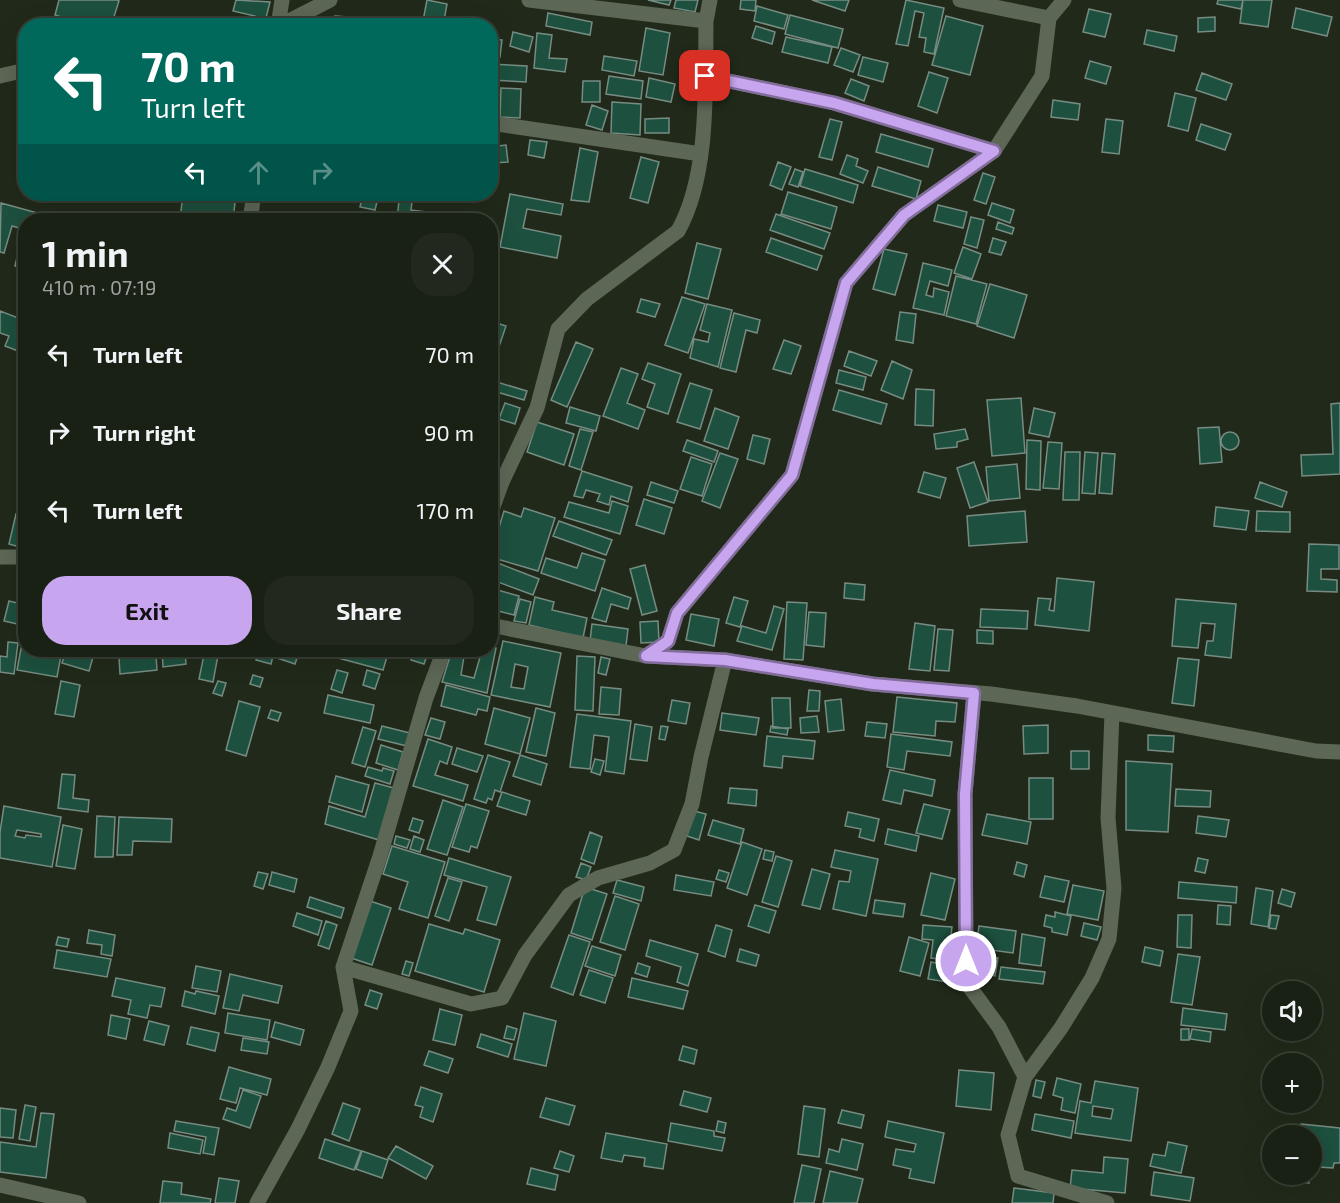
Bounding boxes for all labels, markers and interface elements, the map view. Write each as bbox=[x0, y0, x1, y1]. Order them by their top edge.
text: 70 m bbox=[141, 40, 236, 90]
icon: left bbox=[42, 42, 120, 120]
pin bbox=[679, 50, 730, 101]
icon: arrive bbox=[688, 59, 721, 92]
text: Turn left bbox=[141, 91, 245, 123]
icon: left bbox=[179, 156, 212, 189]
icon: ahead bbox=[242, 156, 275, 189]
icon: right bbox=[305, 156, 338, 189]
text: 1 min bbox=[42, 231, 129, 274]
button: close bbox=[411, 233, 474, 296]
text: 410 m · 07:19 bbox=[42, 275, 156, 299]
icon: left bbox=[42, 338, 75, 371]
text: Turn left bbox=[93, 341, 182, 367]
text: 70 m bbox=[425, 341, 474, 367]
icon: right bbox=[42, 416, 75, 449]
text: Turn right bbox=[93, 419, 195, 445]
text: 90 m bbox=[424, 419, 474, 445]
icon: left bbox=[42, 494, 75, 527]
text: Turn left bbox=[93, 497, 182, 523]
text: 170 m bbox=[417, 497, 474, 523]
button: Exit bbox=[42, 576, 252, 645]
button: Share bbox=[264, 576, 474, 645]
position arrow bbox=[934, 929, 998, 993]
map controls bbox=[1262, 981, 1322, 1185]
button: sound bbox=[1262, 981, 1322, 1041]
button: + bbox=[1262, 1053, 1322, 1113]
button: − bbox=[1262, 1125, 1322, 1185]

